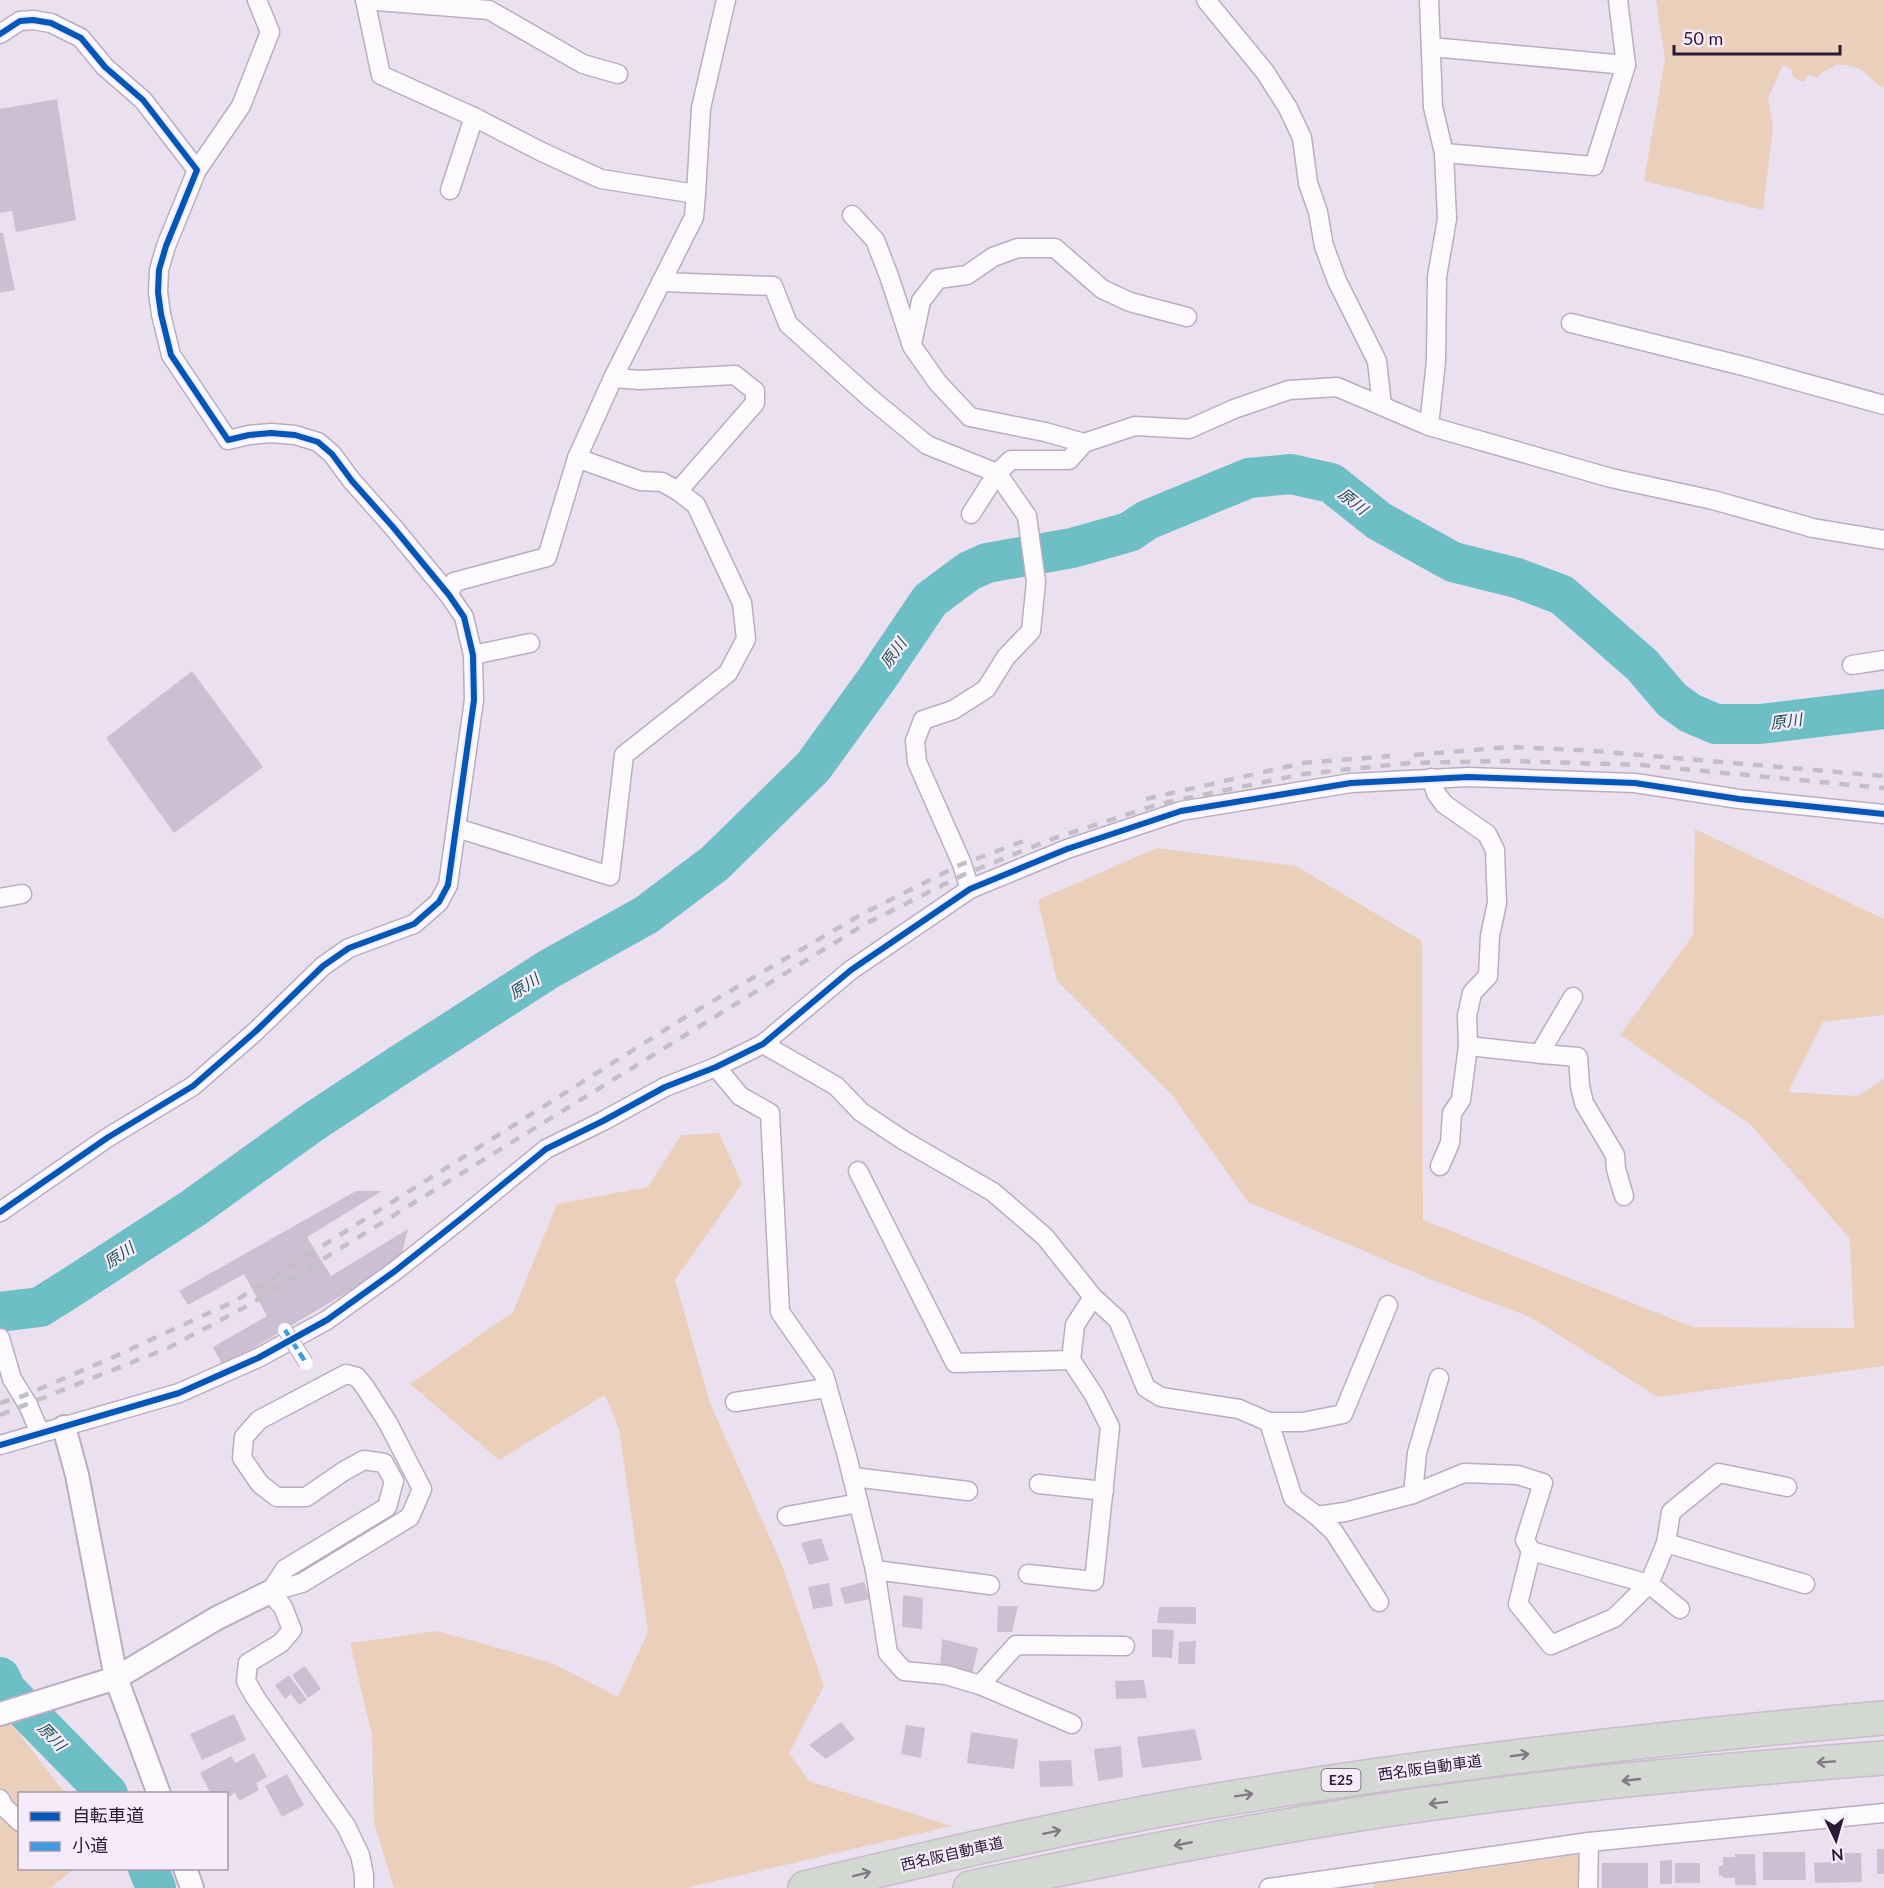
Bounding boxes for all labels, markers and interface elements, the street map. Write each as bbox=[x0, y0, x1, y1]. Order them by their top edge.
scale bar bbox=[1674, 18, 1840, 56]
text: 50 m bbox=[1683, 27, 1723, 49]
water label: 原川 bbox=[1335, 483, 1373, 519]
water label: 原川 bbox=[876, 633, 911, 671]
water label: 原川 bbox=[1769, 709, 1805, 732]
water label: 原川 bbox=[505, 968, 544, 1002]
water label: 原川 bbox=[100, 1237, 139, 1271]
water label: 原川 bbox=[34, 1718, 72, 1755]
one-way arrow bbox=[1509, 1750, 1529, 1761]
street label: 西名阪自動車道 bbox=[1377, 1751, 1483, 1783]
one-way arrow bbox=[1816, 1757, 1836, 1768]
road number: E25 bbox=[1322, 1769, 1360, 1791]
one-way arrow bbox=[1622, 1774, 1642, 1785]
one-way arrow bbox=[1233, 1790, 1253, 1801]
legend bbox=[18, 1792, 228, 1870]
one-way arrow bbox=[1428, 1797, 1448, 1808]
text: 自転車道 bbox=[72, 1804, 144, 1826]
north arrow bbox=[1806, 1810, 1866, 1870]
one-way arrow bbox=[1042, 1825, 1061, 1837]
street label: 西名阪自動車道 bbox=[899, 1832, 1005, 1874]
text: 小道 bbox=[72, 1834, 108, 1856]
one-way arrow bbox=[1174, 1839, 1194, 1850]
text: N bbox=[1830, 1845, 1844, 1865]
one-way arrow bbox=[852, 1868, 871, 1880]

